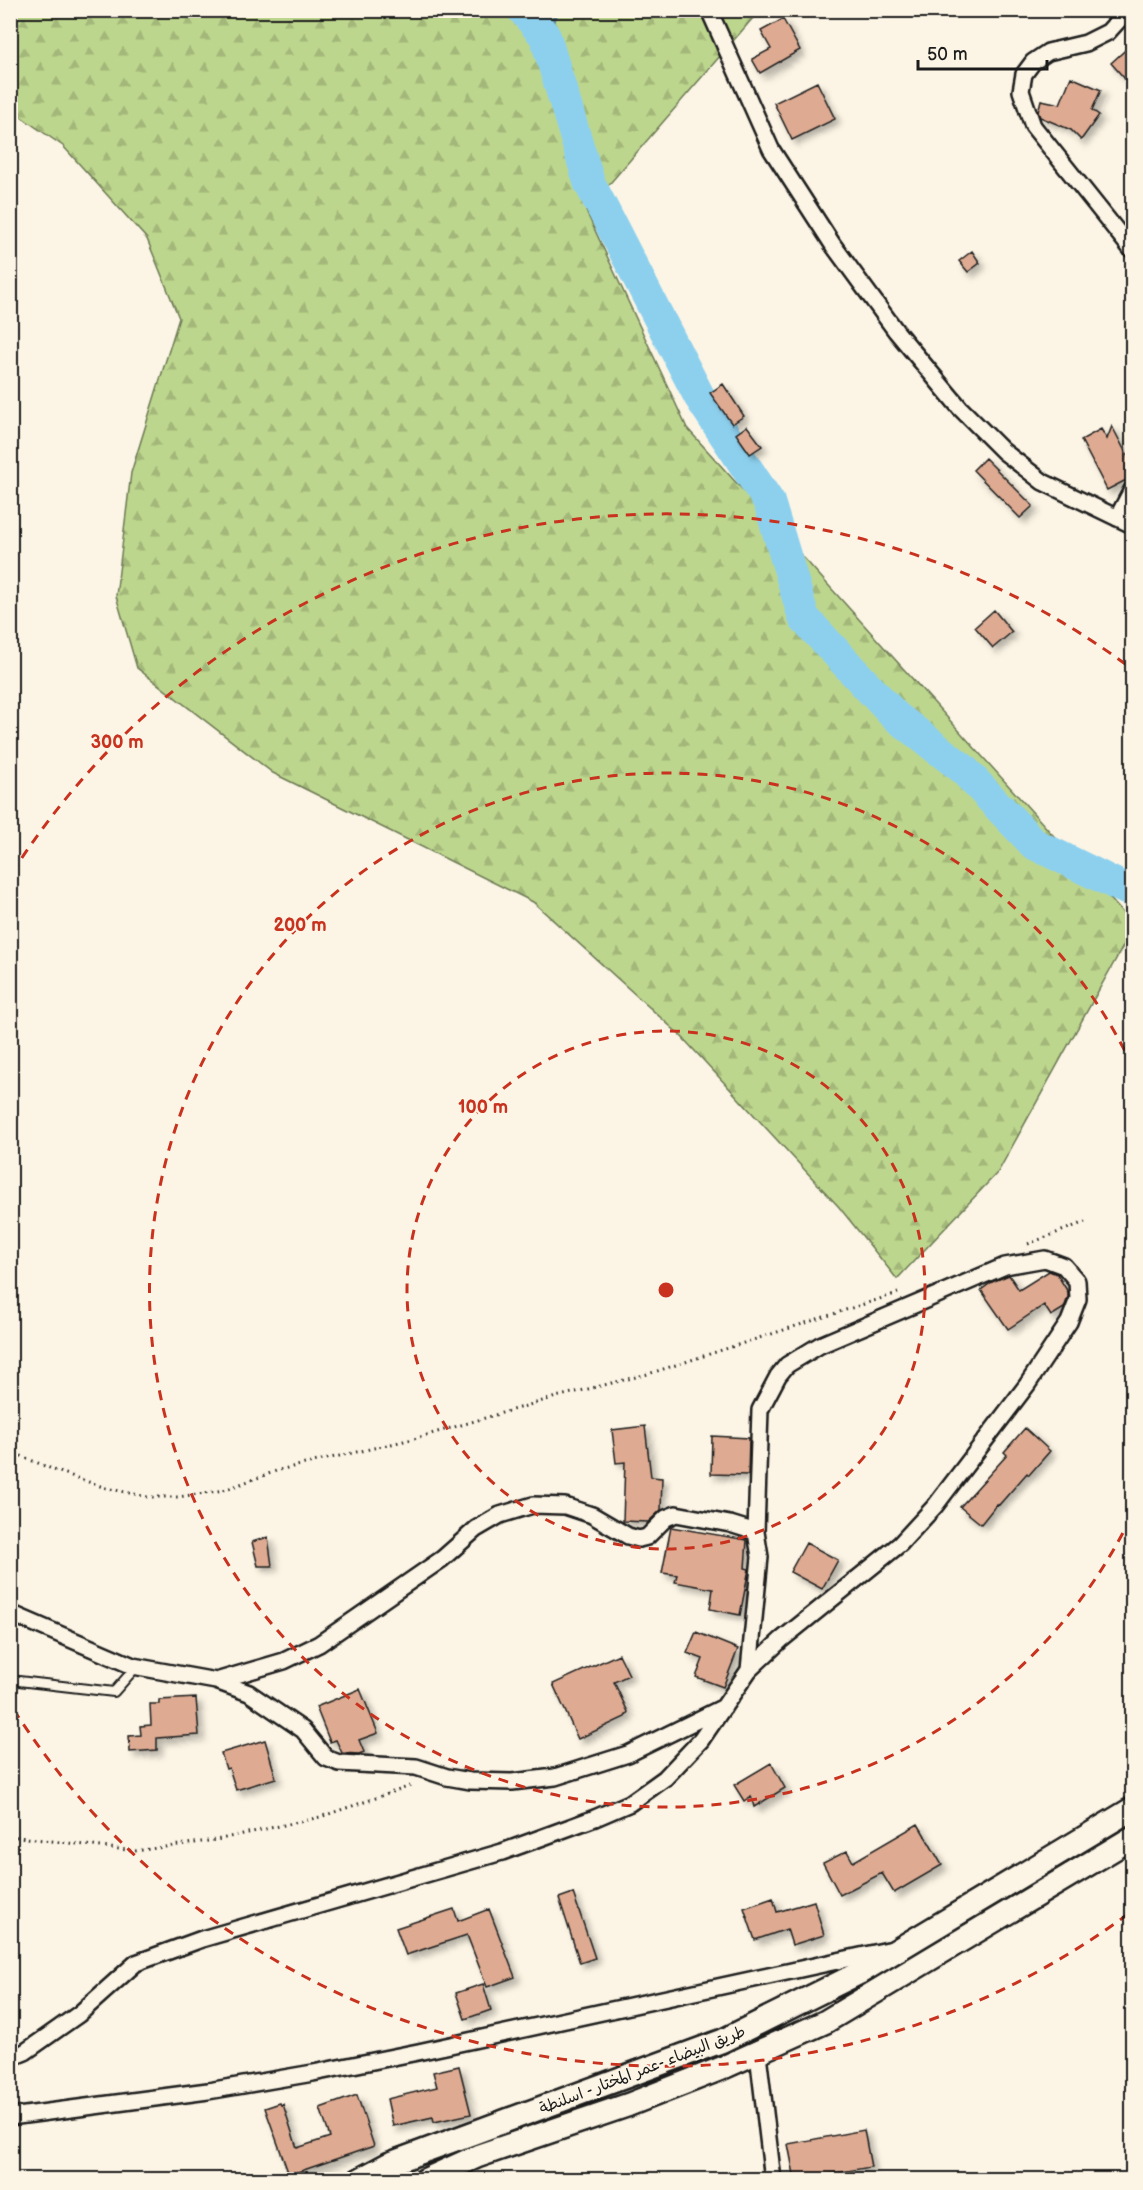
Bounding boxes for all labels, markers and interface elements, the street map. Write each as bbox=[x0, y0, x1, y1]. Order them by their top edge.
scale bar bbox=[918, 33, 1047, 71]
text: 50 m bbox=[927, 44, 968, 65]
text: 300 m bbox=[90, 732, 144, 753]
text: 200 m bbox=[273, 915, 327, 936]
text: 100 m bbox=[458, 1097, 508, 1118]
centre of rings bbox=[656, 1280, 676, 1300]
street label: طريق البيضاء -عمر المختار - اسلنطة bbox=[537, 2022, 748, 2119]

